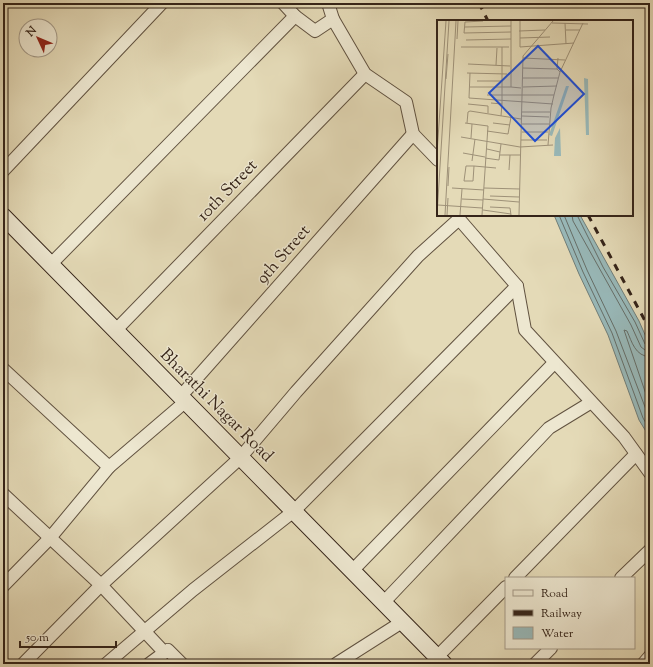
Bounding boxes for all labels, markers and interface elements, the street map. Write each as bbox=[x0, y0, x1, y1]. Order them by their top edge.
north arrow bbox=[18, 18, 58, 58]
inset map bbox=[437, 20, 633, 216]
text: N bbox=[22, 23, 40, 41]
street label: 10th Street bbox=[192, 155, 264, 227]
street label: 9th Street bbox=[251, 220, 317, 290]
street label: Bharathi Nagar Road bbox=[154, 344, 278, 468]
legend bbox=[505, 577, 635, 649]
text: Road bbox=[541, 585, 568, 603]
text: Railway bbox=[541, 605, 582, 623]
scale bar bbox=[20, 623, 116, 649]
text: Water bbox=[541, 625, 574, 643]
text: 50 m bbox=[25, 629, 49, 647]

